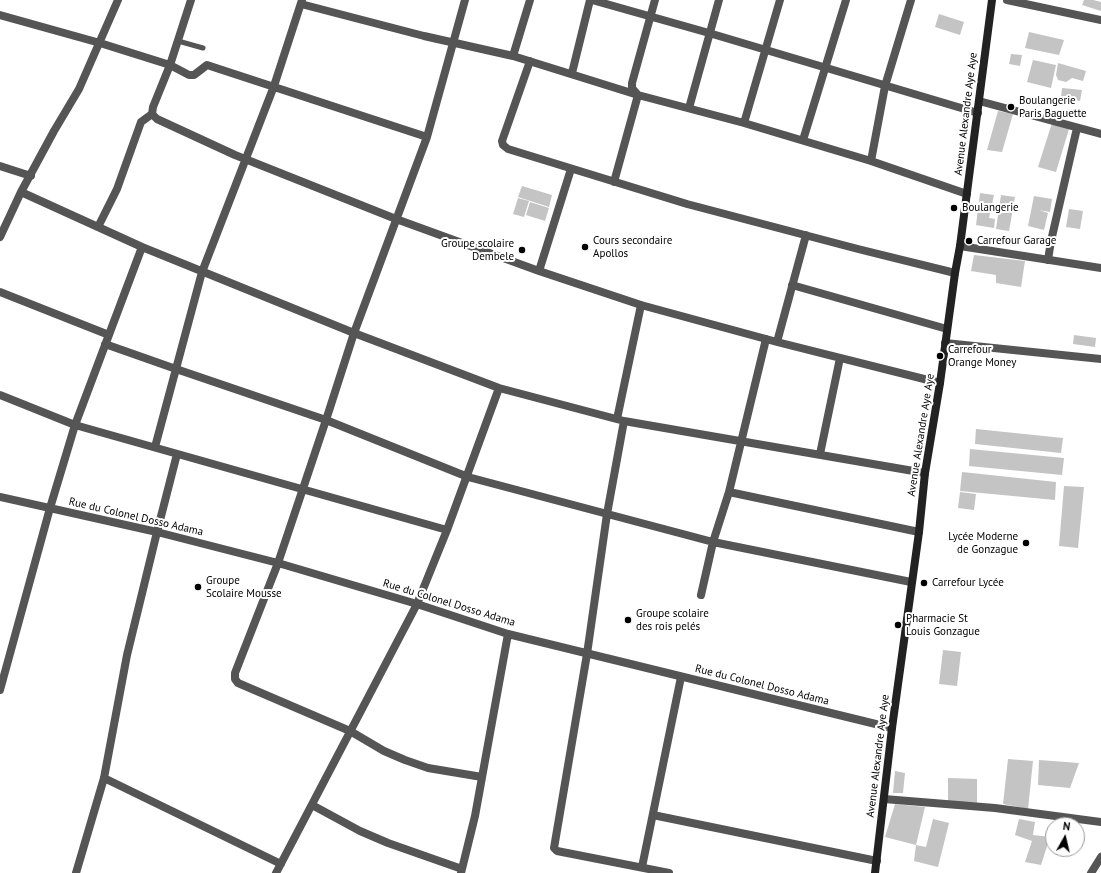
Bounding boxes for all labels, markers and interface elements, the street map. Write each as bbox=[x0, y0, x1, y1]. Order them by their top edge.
street label: Avenue Alexandre Aye Aye bbox=[952, 52, 980, 176]
place label: Boulangerie Paris Baguette bbox=[1019, 94, 1087, 120]
marker: Boulangerie Paris Baguette bbox=[1006, 102, 1016, 112]
place label: Boulangerie bbox=[962, 201, 1019, 215]
marker: Boulangerie bbox=[949, 203, 959, 213]
place label: Cours secondaire Apollos bbox=[593, 234, 672, 260]
place label: Carrefour Garage bbox=[977, 234, 1056, 248]
marker: Carrefour Garage bbox=[964, 236, 974, 246]
place label: Groupe scolaire Dembele bbox=[441, 237, 514, 263]
marker: Cours secondaire Apollos bbox=[580, 242, 590, 252]
marker: Groupe scolaire Dembele bbox=[517, 245, 527, 255]
place label: Carrefour Orange Money bbox=[948, 343, 1016, 369]
marker: Carrefour Orange Money bbox=[935, 351, 945, 361]
street label: Avenue Alexandre Aye Aye bbox=[905, 373, 937, 497]
street label: Rue du Colonel Dosso Adama bbox=[67, 495, 205, 539]
place label: Lycée Moderne de Gonzague bbox=[948, 530, 1018, 556]
marker: Lycée Moderne de Gonzague bbox=[1021, 538, 1031, 548]
place label: Groupe Scolaire Mousse bbox=[206, 574, 282, 600]
place label: Carrefour Lycée bbox=[932, 576, 1004, 590]
street label: Rue du Colonel Dosso Adama bbox=[381, 577, 517, 629]
marker: Carrefour Lycée bbox=[919, 578, 929, 588]
marker: Groupe Scolaire Mousse bbox=[193, 582, 203, 592]
place label: Groupe scolaire des rois pelés bbox=[636, 607, 709, 633]
place label: Pharmacie St Louis Gonzague bbox=[906, 612, 980, 638]
marker: Groupe scolaire des rois pelés bbox=[623, 615, 633, 625]
marker: Pharmacie St Louis Gonzague bbox=[893, 620, 903, 630]
street label: Rue du Colonel Dosso Adama bbox=[694, 662, 830, 708]
street label: Avenue Alexandre Aye Aye bbox=[864, 694, 892, 818]
north arrow bbox=[1045, 817, 1085, 857]
text: N bbox=[1062, 819, 1071, 834]

